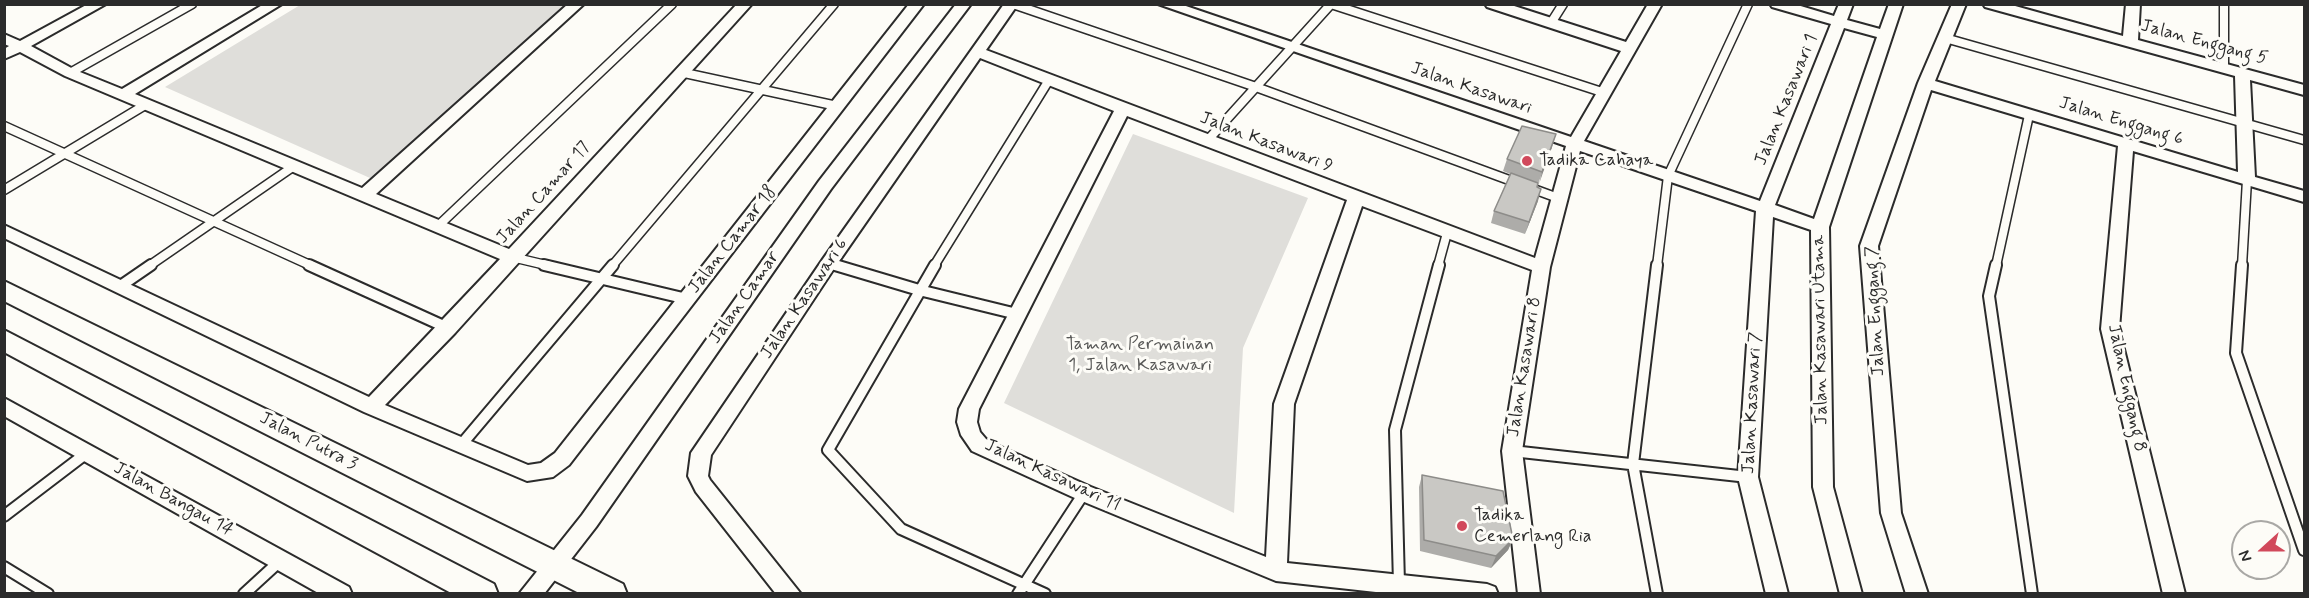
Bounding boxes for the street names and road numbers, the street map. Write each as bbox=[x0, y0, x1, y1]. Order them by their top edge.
street label: Jalan Enggang 5 bbox=[2138, 16, 2270, 70]
street label: Jalan Kasawari 1 bbox=[1751, 31, 1823, 169]
street label: Jalan Kasawari bbox=[1408, 58, 1534, 120]
street label: Jalan Enggang 6 bbox=[2056, 93, 2186, 151]
street label: Jalan Kasawari 9 bbox=[1197, 108, 1335, 178]
street label: Jalan Camar 17 bbox=[492, 137, 596, 249]
street label: Jalan Camar 18 bbox=[684, 182, 782, 298]
street label: Jalan Kasawari 6 bbox=[757, 235, 853, 363]
street label: Jalan Kasawari Utama bbox=[1809, 235, 1833, 425]
street label: Jalan Enggang 7 bbox=[1862, 245, 1890, 377]
street label: Jalan Camar bbox=[705, 247, 785, 349]
street label: Jalan Kasawari 8 bbox=[1503, 295, 1547, 439]
street label: Jalan Enggang 8 bbox=[2102, 322, 2150, 454]
street label: Jalan Kasawari 7 bbox=[1738, 331, 1768, 475]
street label: Jalan Putra 3 bbox=[255, 408, 361, 476]
street label: Jalan Kasawari 11 bbox=[981, 435, 1123, 517]
street label: Jalan Bangau 14 bbox=[109, 458, 237, 542]

